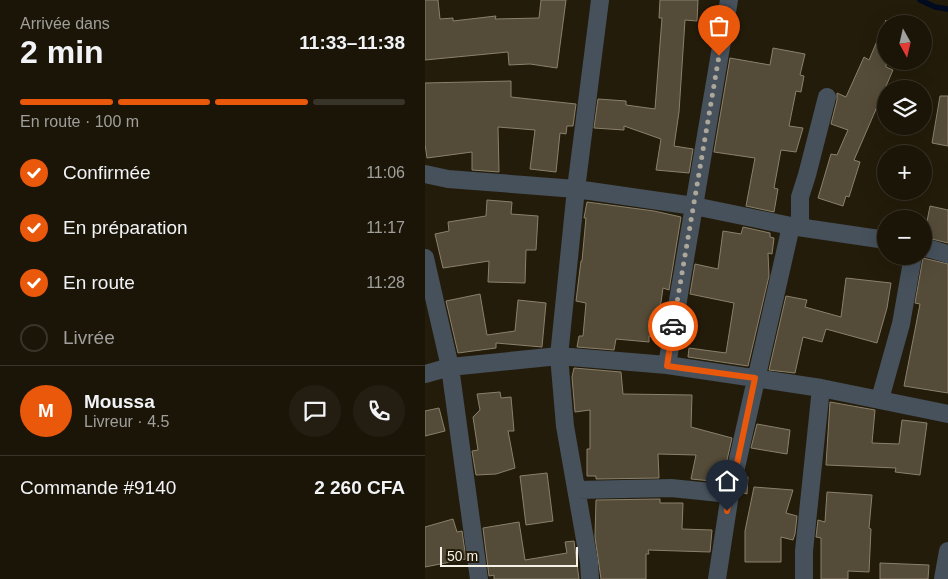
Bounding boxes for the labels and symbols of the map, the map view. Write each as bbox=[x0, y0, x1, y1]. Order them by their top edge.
pin bbox=[698, 5, 740, 56]
north arrow bbox=[877, 15, 933, 70]
courier bbox=[648, 301, 698, 351]
pin bbox=[706, 460, 748, 511]
scale bar bbox=[440, 544, 577, 567]

